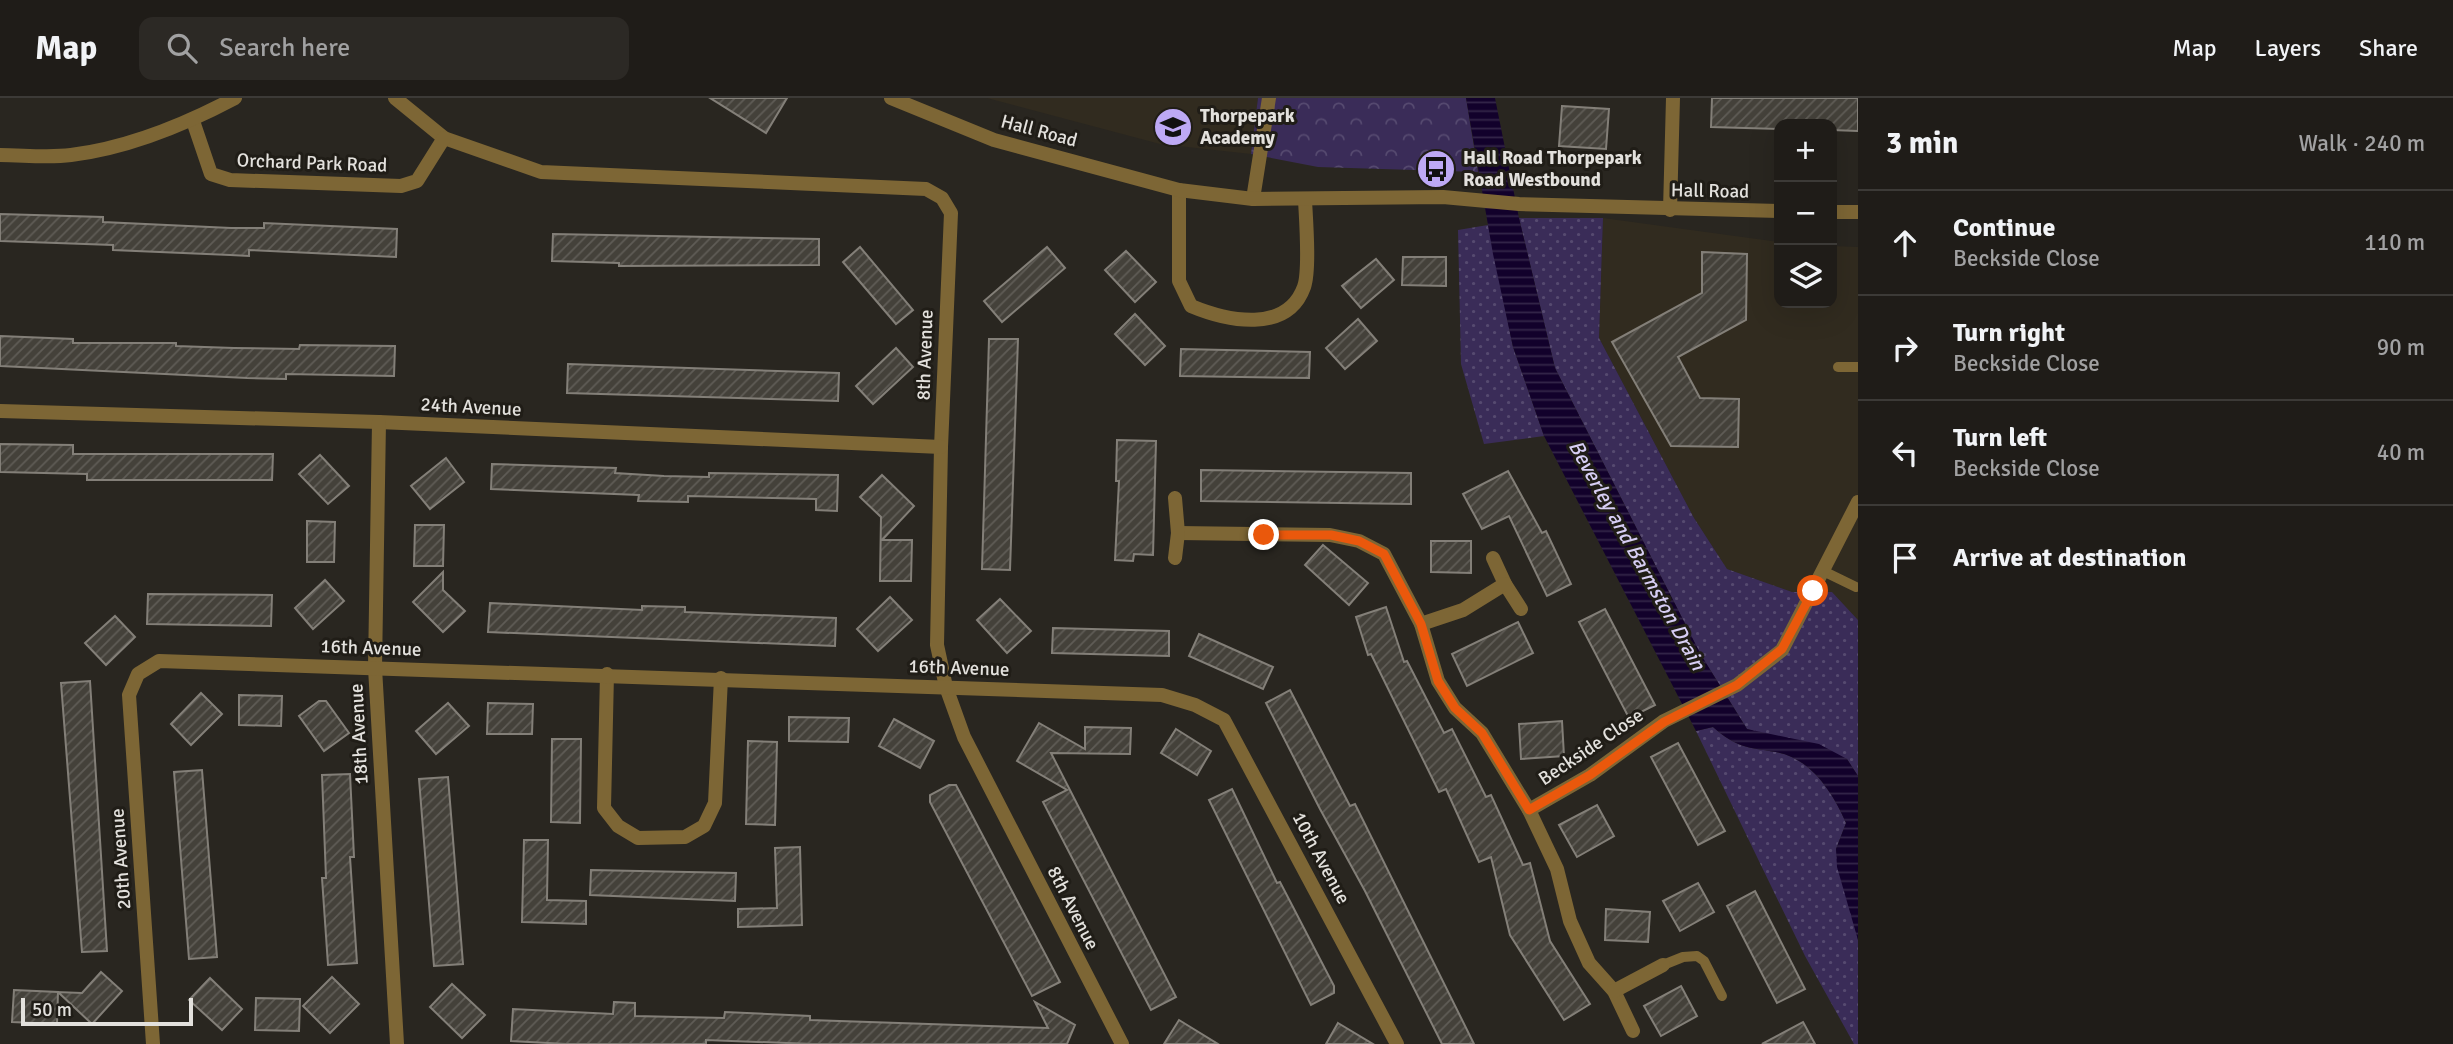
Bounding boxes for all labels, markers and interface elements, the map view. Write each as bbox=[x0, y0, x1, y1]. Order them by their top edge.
search box bbox=[139, 17, 629, 80]
text: Map bbox=[35, 28, 97, 69]
icon: search bbox=[163, 29, 201, 67]
text: Search here bbox=[219, 32, 350, 64]
text: Map bbox=[2172, 33, 2217, 63]
text: Layers bbox=[2255, 33, 2321, 63]
text: Share bbox=[2359, 33, 2418, 63]
place label: Thorpepark Academy bbox=[1200, 104, 1295, 150]
school or university icon: Thorpepark Academy bbox=[1152, 106, 1194, 148]
street label: Hall Road bbox=[998, 109, 1080, 153]
map controls bbox=[1774, 119, 1837, 308]
button: + bbox=[1774, 119, 1837, 182]
text: 3 min bbox=[1886, 125, 1958, 162]
text: Walk · 240 m bbox=[2299, 129, 2425, 158]
place label: Hall Road Thorpepark Road Westbound bbox=[1463, 146, 1642, 192]
street label: Orchard Park Road bbox=[236, 148, 388, 178]
bus stop icon: Hall Road Thorpepark Road Westbound bbox=[1415, 148, 1457, 190]
street label: Hall Road bbox=[1671, 178, 1749, 204]
button: − bbox=[1774, 182, 1837, 245]
text: Continue bbox=[1953, 212, 2055, 244]
icon: ahead bbox=[1886, 224, 1924, 262]
text: 110 m bbox=[2364, 228, 2425, 257]
text: Beckside Close bbox=[1953, 244, 2100, 273]
button: layers bbox=[1774, 245, 1837, 308]
street label: 8th Avenue bbox=[911, 309, 939, 401]
text: Turn right bbox=[1953, 317, 2065, 349]
icon: right bbox=[1886, 329, 1924, 367]
text: 90 m bbox=[2377, 333, 2425, 362]
text: Beckside Close bbox=[1953, 349, 2100, 378]
street label: 24th Avenue bbox=[420, 392, 522, 422]
text: Turn left bbox=[1953, 422, 2047, 454]
icon: left bbox=[1886, 434, 1924, 472]
water label: Beverley and Barmston Drain bbox=[1563, 435, 1711, 675]
text: 40 m bbox=[2377, 438, 2425, 467]
text: Beckside Close bbox=[1953, 454, 2100, 483]
route end bbox=[1248, 519, 1279, 550]
icon: arrive bbox=[1886, 539, 1924, 577]
text: Arrive at destination bbox=[1953, 542, 2186, 574]
route start bbox=[1797, 575, 1828, 606]
street label: 16th Avenue bbox=[320, 634, 422, 662]
street label: 16th Avenue bbox=[908, 654, 1010, 682]
street label: 18th Avenue bbox=[344, 683, 374, 785]
street label: Beckside Close bbox=[1534, 703, 1648, 791]
street label: 20th Avenue bbox=[106, 808, 136, 910]
street label: 10th Avenue bbox=[1287, 808, 1355, 908]
street label: 8th Avenue bbox=[1042, 862, 1104, 954]
scale bar bbox=[21, 995, 192, 1027]
text: 50 m bbox=[32, 998, 72, 1022]

